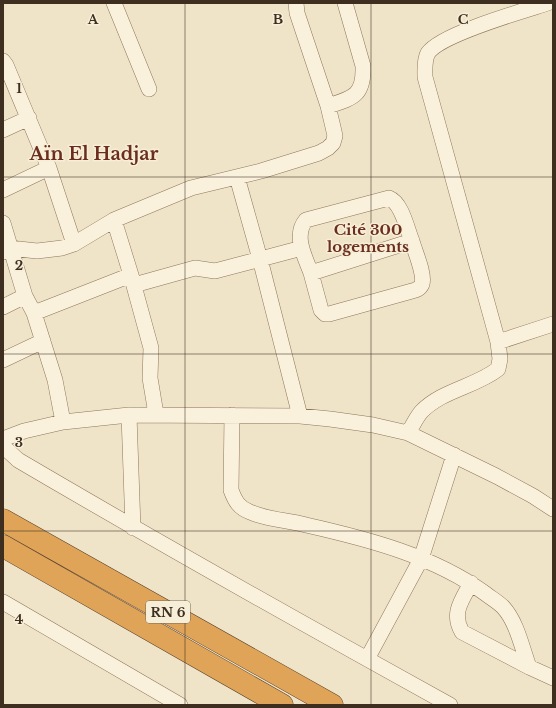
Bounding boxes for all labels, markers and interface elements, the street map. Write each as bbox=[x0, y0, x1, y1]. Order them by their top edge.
text: A bbox=[87, 11, 99, 28]
text: B bbox=[273, 11, 283, 28]
text: C bbox=[458, 11, 469, 28]
text: 1 bbox=[16, 80, 22, 97]
district label: Aïn El Hadjar bbox=[29, 143, 159, 165]
district label: Cité 300 logements bbox=[327, 220, 409, 256]
text: 2 bbox=[15, 257, 23, 274]
text: 3 bbox=[15, 434, 23, 451]
road number: RN 6 bbox=[146, 601, 190, 623]
text: 4 bbox=[15, 611, 24, 628]

